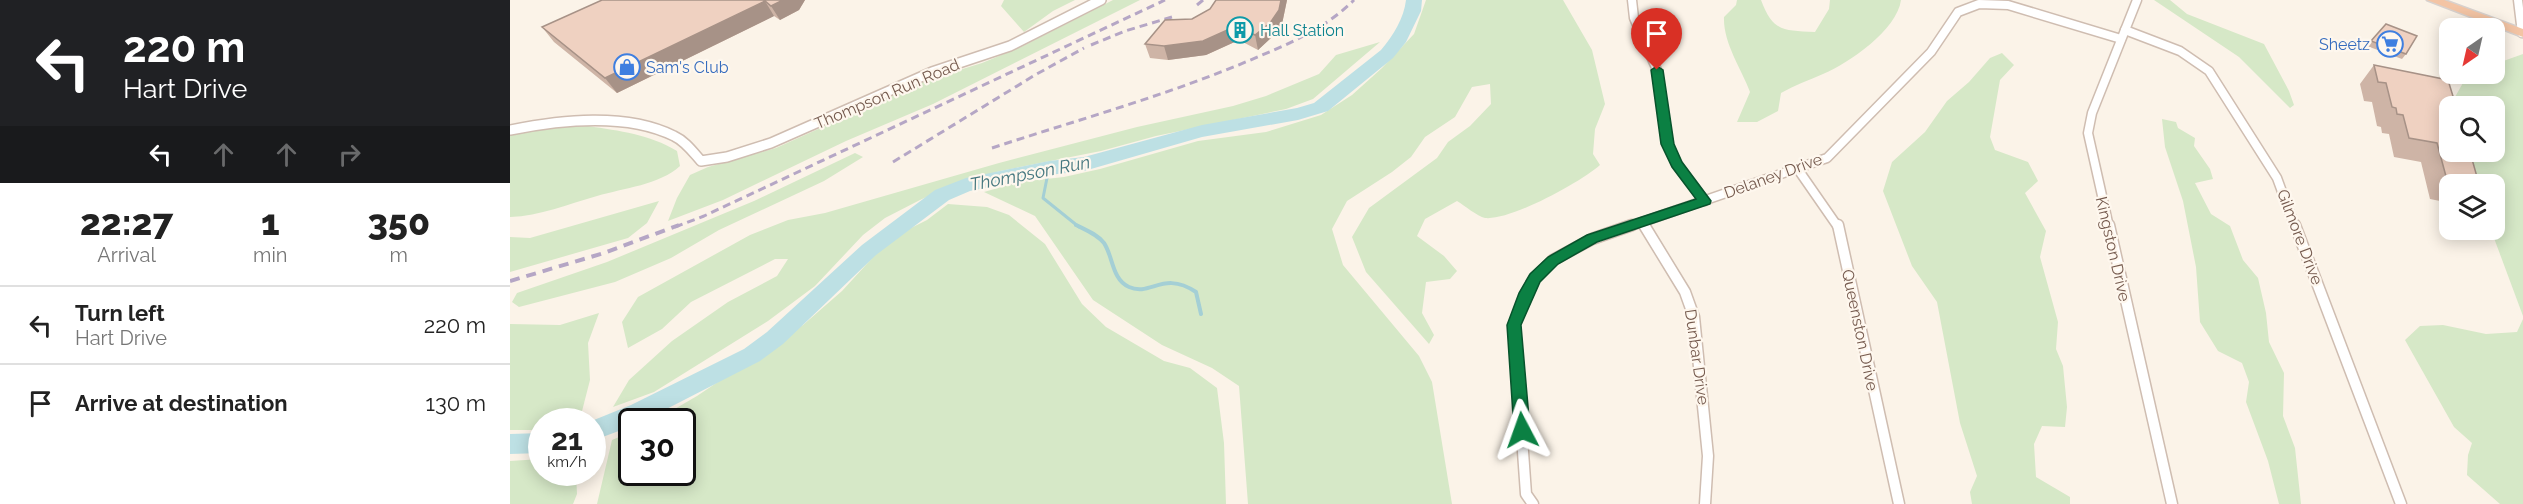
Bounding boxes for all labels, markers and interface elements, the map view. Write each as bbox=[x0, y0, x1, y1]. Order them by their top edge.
pin bbox=[1631, 8, 1682, 70]
building icon: Hall Station bbox=[1225, 15, 1255, 45]
icon: arrive bbox=[1640, 17, 1673, 50]
north arrow bbox=[2439, 18, 2505, 84]
map controls bbox=[2439, 18, 2505, 240]
place label: Hall Station bbox=[1260, 21, 1344, 40]
text: 220 m bbox=[123, 23, 245, 72]
icon: left bbox=[24, 24, 102, 102]
supermarket icon: Sheetz bbox=[2375, 29, 2405, 59]
place label: Sheetz bbox=[2319, 35, 2370, 54]
shop icon: Sam's Club bbox=[612, 52, 642, 82]
street label: Thompson Run Road bbox=[812, 55, 962, 133]
place label: Sam's Club bbox=[646, 58, 729, 77]
text: Hart Drive bbox=[123, 73, 247, 104]
button: search bbox=[2439, 96, 2505, 162]
icon: left bbox=[144, 138, 177, 171]
icon: ahead bbox=[207, 138, 240, 171]
icon: ahead bbox=[270, 138, 303, 171]
icon: right bbox=[333, 138, 366, 171]
street label: Delaney Drive bbox=[1721, 149, 1825, 203]
water label: Thompson Run bbox=[968, 151, 1092, 195]
button: layers bbox=[2439, 174, 2505, 240]
street label: Gilmore Drive bbox=[2273, 187, 2327, 287]
street label: Kingston Drive bbox=[2092, 195, 2134, 303]
text: 22:27 bbox=[80, 201, 173, 243]
text: 1 bbox=[261, 201, 280, 243]
text: 350 bbox=[367, 201, 430, 243]
text: Arrival bbox=[97, 243, 156, 267]
text: min bbox=[253, 243, 287, 267]
text: m bbox=[390, 243, 408, 267]
street label: Queenston Drive bbox=[1838, 268, 1882, 392]
text: Turn left bbox=[75, 300, 165, 326]
street label: Dunbar Drive bbox=[1681, 308, 1713, 406]
icon: left bbox=[24, 309, 57, 342]
text: 220 m bbox=[424, 312, 486, 338]
text: Hart Drive bbox=[75, 326, 167, 350]
icon: arrive bbox=[24, 387, 57, 420]
text: Arrive at destination bbox=[75, 390, 288, 416]
text: 130 m bbox=[426, 390, 486, 416]
position arrow bbox=[1490, 398, 1554, 462]
speed limit sign: 30 bbox=[618, 408, 696, 486]
text: 21 bbox=[551, 422, 583, 457]
text: km/h bbox=[547, 453, 587, 471]

